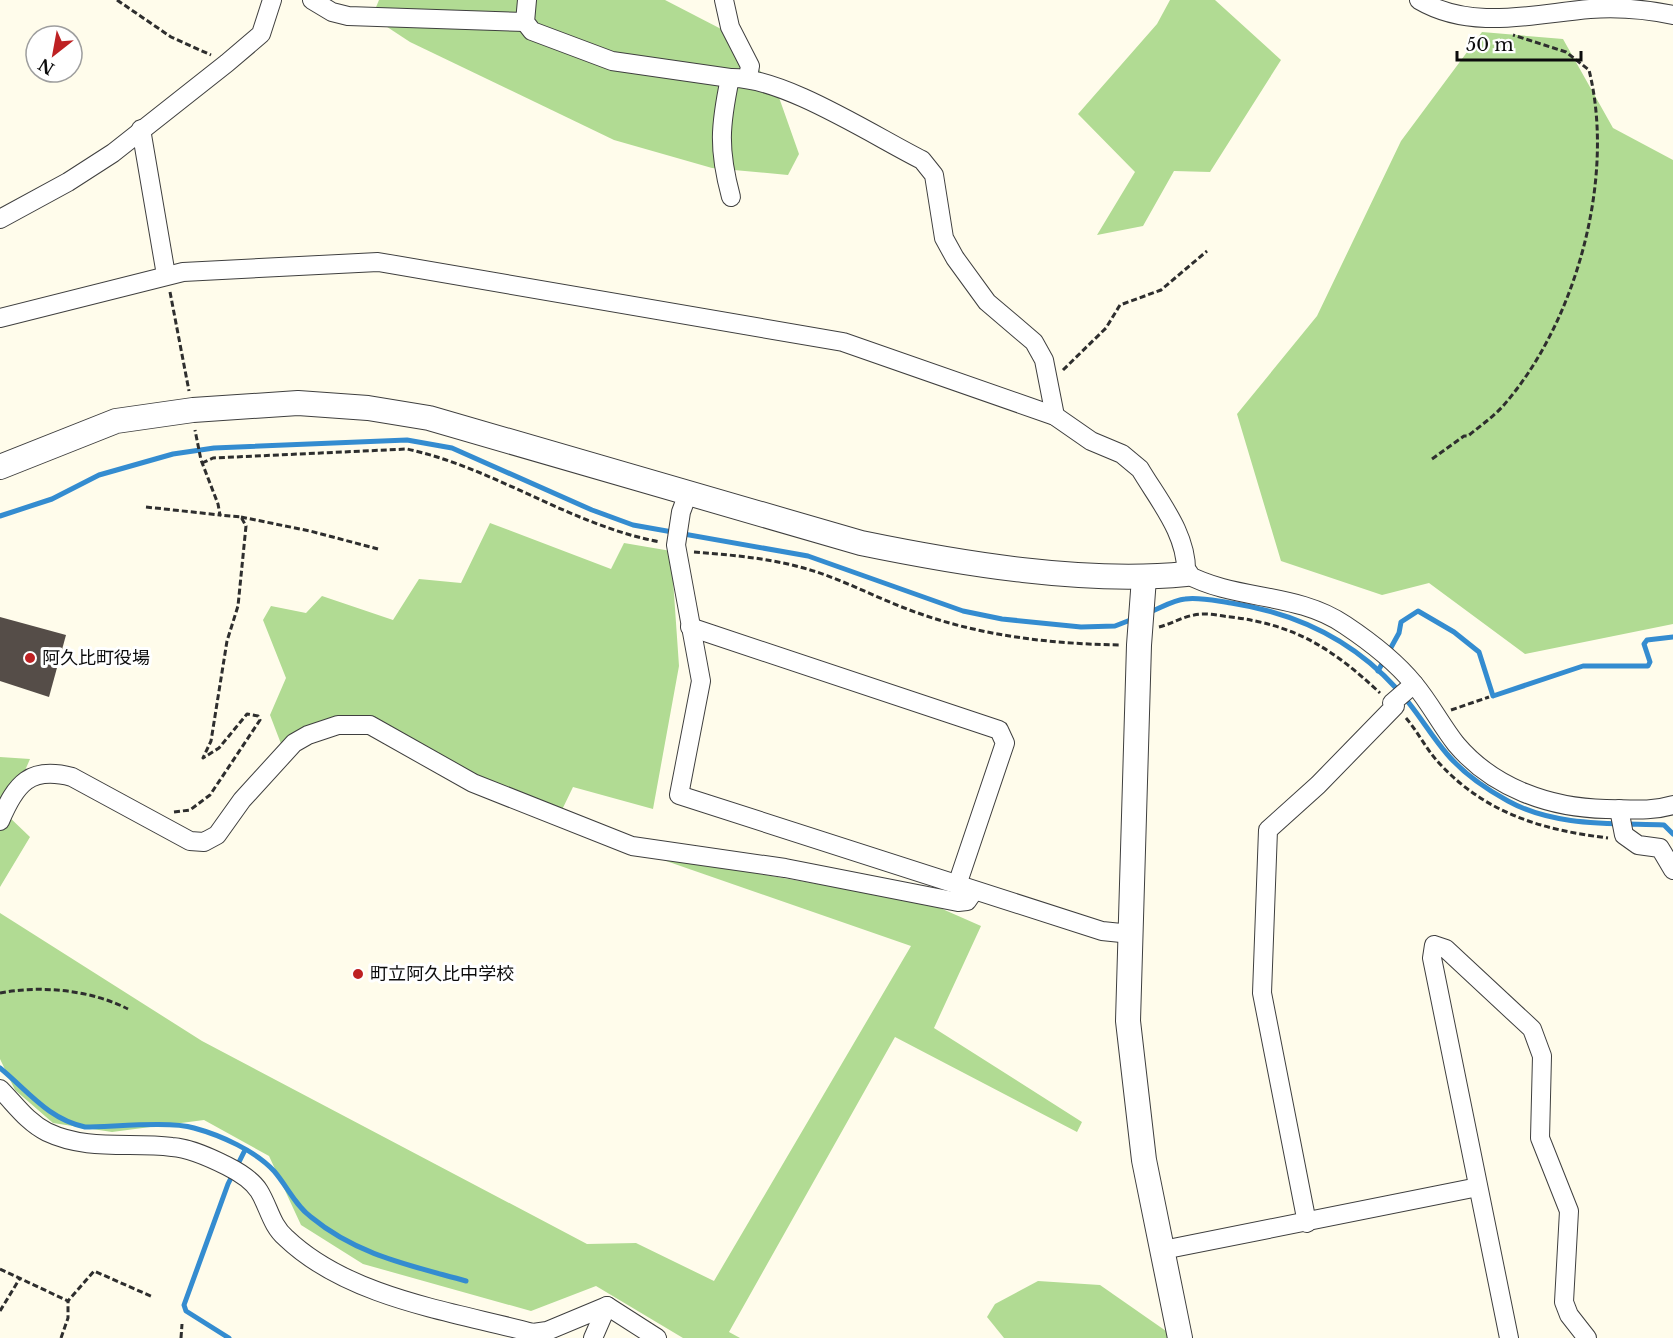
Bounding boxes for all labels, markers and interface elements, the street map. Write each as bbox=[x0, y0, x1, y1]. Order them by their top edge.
north arrow bbox=[24, 24, 84, 84]
scale bar bbox=[1457, 24, 1582, 62]
text: 50 m bbox=[1466, 34, 1514, 56]
text: N bbox=[35, 54, 58, 79]
place label: 阿久比町役場 bbox=[42, 647, 150, 669]
marker: 阿久比町役場 bbox=[23, 651, 37, 665]
place label: 町立阿久比中学校 bbox=[370, 963, 514, 985]
marker: 町立阿久比中学校 bbox=[351, 967, 365, 981]

